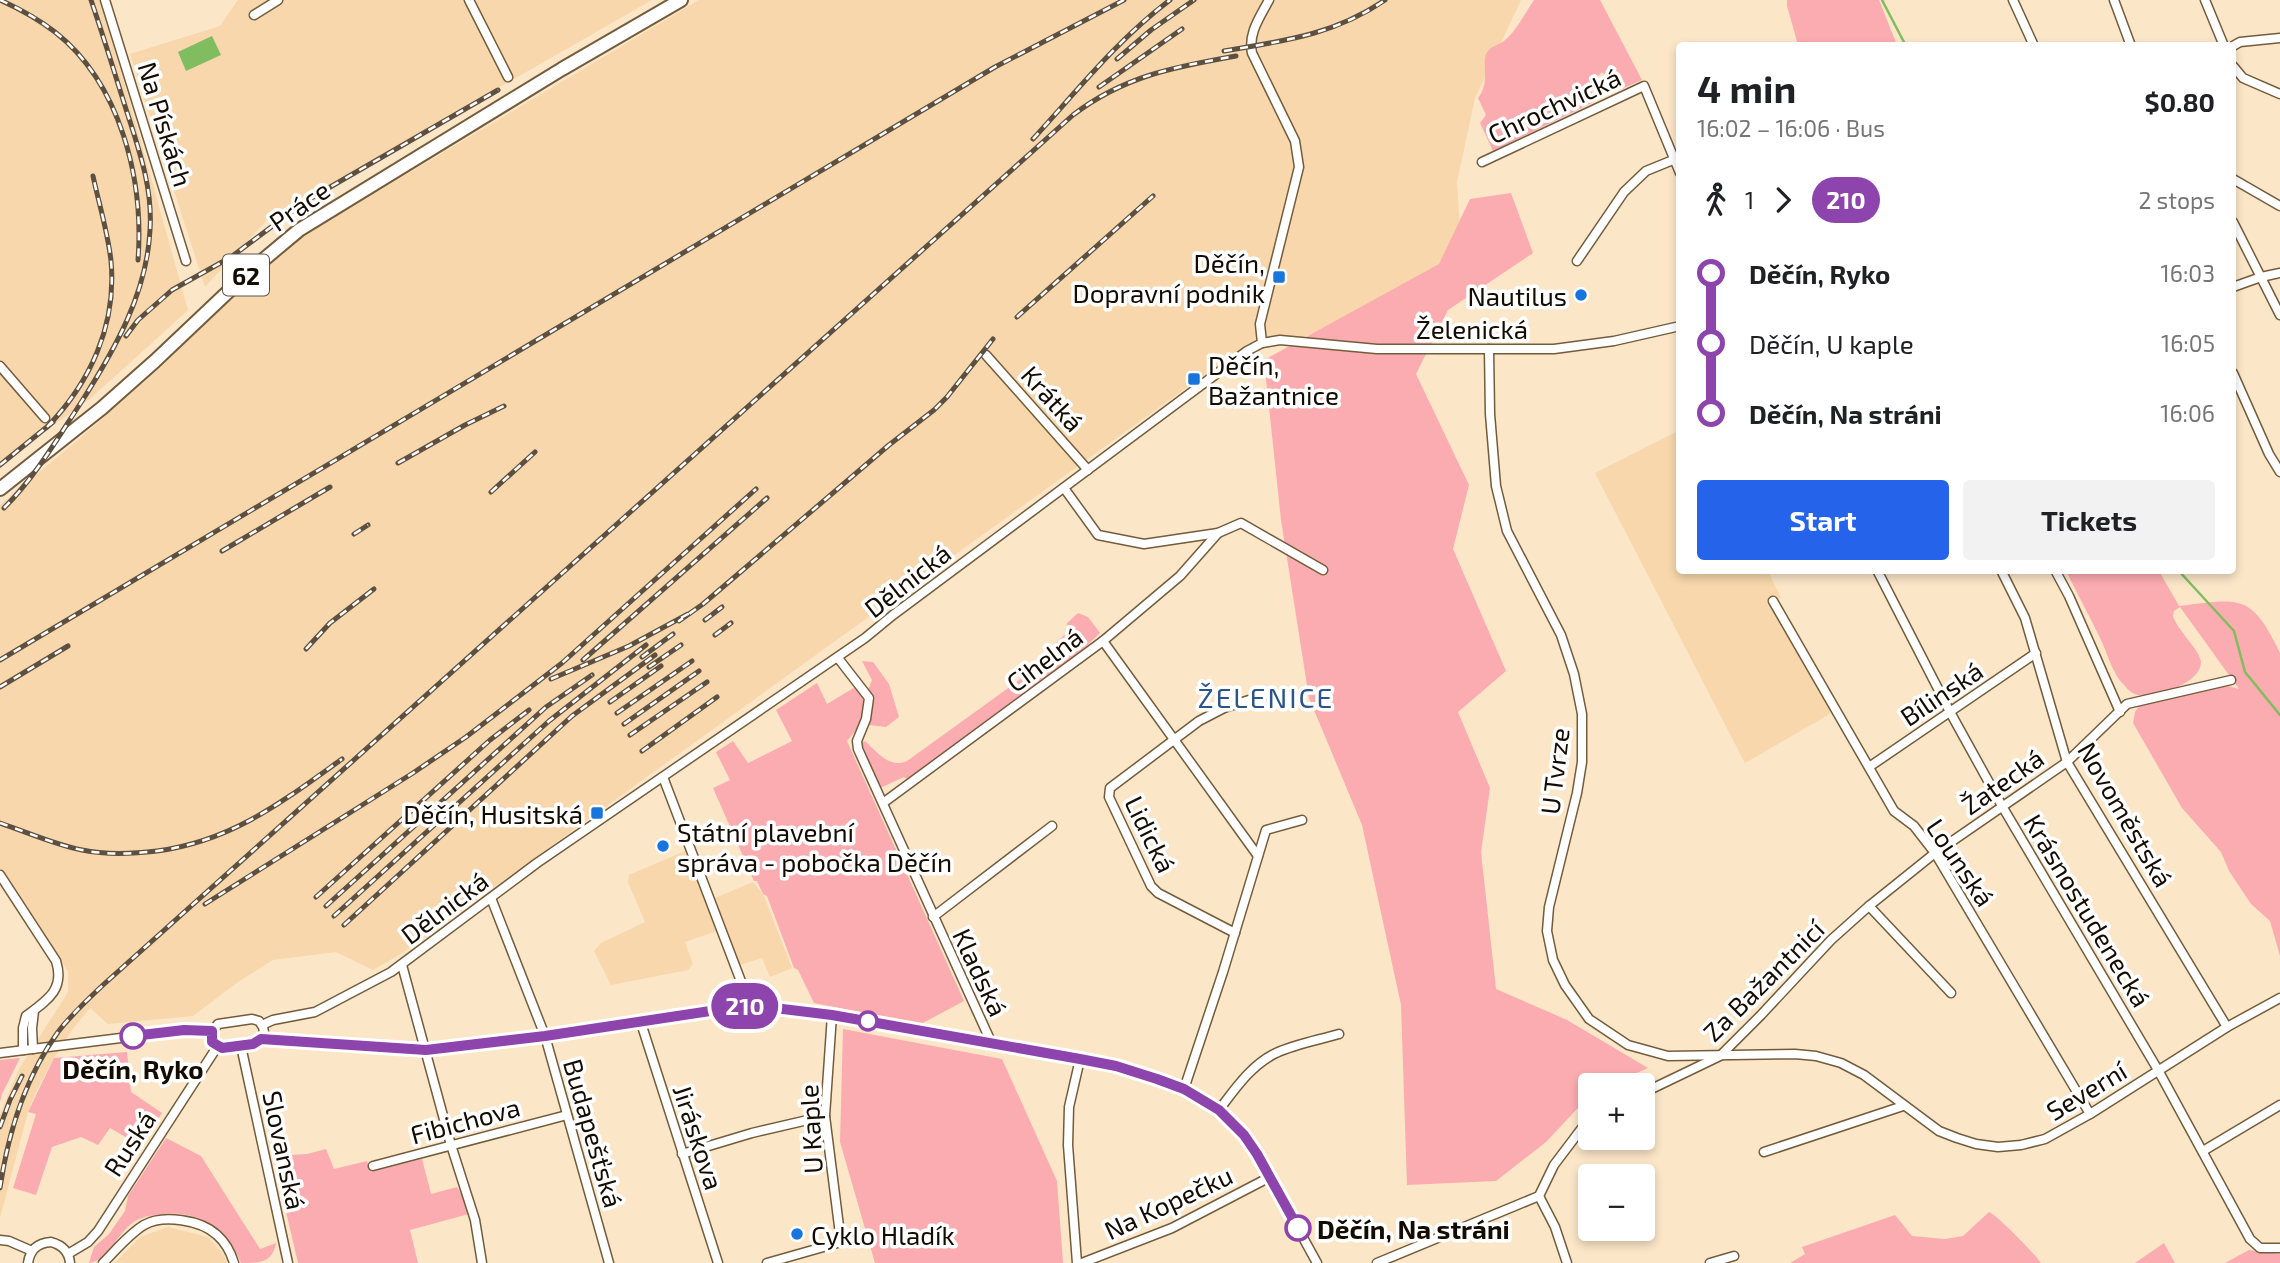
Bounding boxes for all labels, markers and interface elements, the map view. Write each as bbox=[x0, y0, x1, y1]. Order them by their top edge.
street label: Na Pískách bbox=[132, 58, 200, 190]
street label: Chrochvická bbox=[1483, 61, 1625, 149]
text: 4 min bbox=[1697, 65, 1796, 111]
text: $0.80 bbox=[2145, 86, 2215, 117]
text: 16:02 – 16:06 · Bus bbox=[1697, 114, 1885, 142]
street label: Práce bbox=[263, 173, 335, 237]
icon: walk bbox=[1697, 181, 1735, 219]
icon: forward bbox=[1764, 181, 1802, 219]
text: 210 bbox=[1826, 185, 1866, 214]
text: 1 bbox=[1745, 186, 1754, 214]
text: 2 stops bbox=[2138, 186, 2215, 214]
place label: Děčín, Dopravní podnik bbox=[1072, 247, 1265, 308]
road number: 62 bbox=[223, 254, 269, 296]
text: Děčín, Ryko bbox=[1749, 258, 1890, 289]
text: 16:03 bbox=[2161, 259, 2215, 287]
marker: Děčín, Dopravní podnik bbox=[1271, 269, 1287, 285]
place label: Nautilus bbox=[1467, 280, 1567, 311]
marker: Nautilus bbox=[1573, 287, 1589, 303]
street label: Želenická bbox=[1416, 313, 1528, 344]
text: Děčín, U kaple bbox=[1749, 328, 1914, 359]
text: 16:05 bbox=[2161, 329, 2215, 357]
place label: Děčín, Bažantnice bbox=[1208, 349, 1339, 410]
street label: Krátká bbox=[1016, 359, 1090, 437]
marker: Děčín, Bažantnice bbox=[1186, 371, 1202, 387]
text: Děčín, Na stráni bbox=[1749, 398, 1942, 429]
text: 16:06 bbox=[2160, 399, 2215, 427]
button: Start bbox=[1697, 480, 1949, 560]
button: Tickets bbox=[1963, 480, 2215, 560]
street label: Dělnická bbox=[858, 537, 956, 623]
street label: Cihelná bbox=[1000, 620, 1088, 698]
street label: Bílinská bbox=[1894, 654, 1988, 732]
district label: ŽELENICE bbox=[1198, 680, 1334, 714]
street label: U Tvrze bbox=[1533, 726, 1575, 816]
street label: Novoměstská bbox=[2072, 736, 2180, 892]
street label: Žatecká bbox=[1955, 742, 2049, 820]
street label: Lidická bbox=[1119, 791, 1183, 877]
place label: Děčín, Husitská bbox=[403, 798, 583, 829]
marker: Děčín, Husitská bbox=[589, 805, 605, 821]
street label: Krásnostudenecká bbox=[2018, 808, 2158, 1012]
street label: Lounská bbox=[1921, 812, 2001, 912]
place label: Státní plavební správa - pobočka Děčín bbox=[677, 816, 952, 877]
marker: Státní plavební správa - pobočka Děčín bbox=[655, 838, 671, 854]
street label: Dělnická bbox=[394, 864, 494, 950]
street label: Za Bažantnicí bbox=[1696, 912, 1831, 1047]
street label: Kladská bbox=[947, 923, 1015, 1021]
line badge: 210 bbox=[705, 983, 785, 1029]
text: 210 bbox=[725, 991, 765, 1020]
unlabelled marker bbox=[858, 1011, 878, 1031]
marker: Děčín, Ryko bbox=[120, 1023, 146, 1049]
place label: Děčín, Ryko bbox=[62, 1053, 204, 1085]
street label: Severní bbox=[2040, 1053, 2133, 1126]
street label: Budapešťská bbox=[558, 1055, 630, 1211]
map controls bbox=[1578, 1073, 1655, 1241]
button: + bbox=[1578, 1073, 1655, 1150]
street label: Jiráskova bbox=[667, 1081, 731, 1193]
street label: U Kaple bbox=[792, 1083, 828, 1175]
street label: Slovanská bbox=[257, 1088, 313, 1212]
street label: Fibichova bbox=[407, 1091, 523, 1149]
street label: Ruská bbox=[96, 1105, 162, 1181]
street label: Na Kopečku bbox=[1099, 1159, 1237, 1245]
button: − bbox=[1578, 1164, 1655, 1241]
place label: Děčín, Na stráni bbox=[1317, 1213, 1510, 1244]
marker: Děčín, Na stráni bbox=[1285, 1215, 1311, 1241]
place label: Cyklo Hladík bbox=[811, 1219, 955, 1250]
marker: Cyklo Hladík bbox=[789, 1226, 805, 1242]

